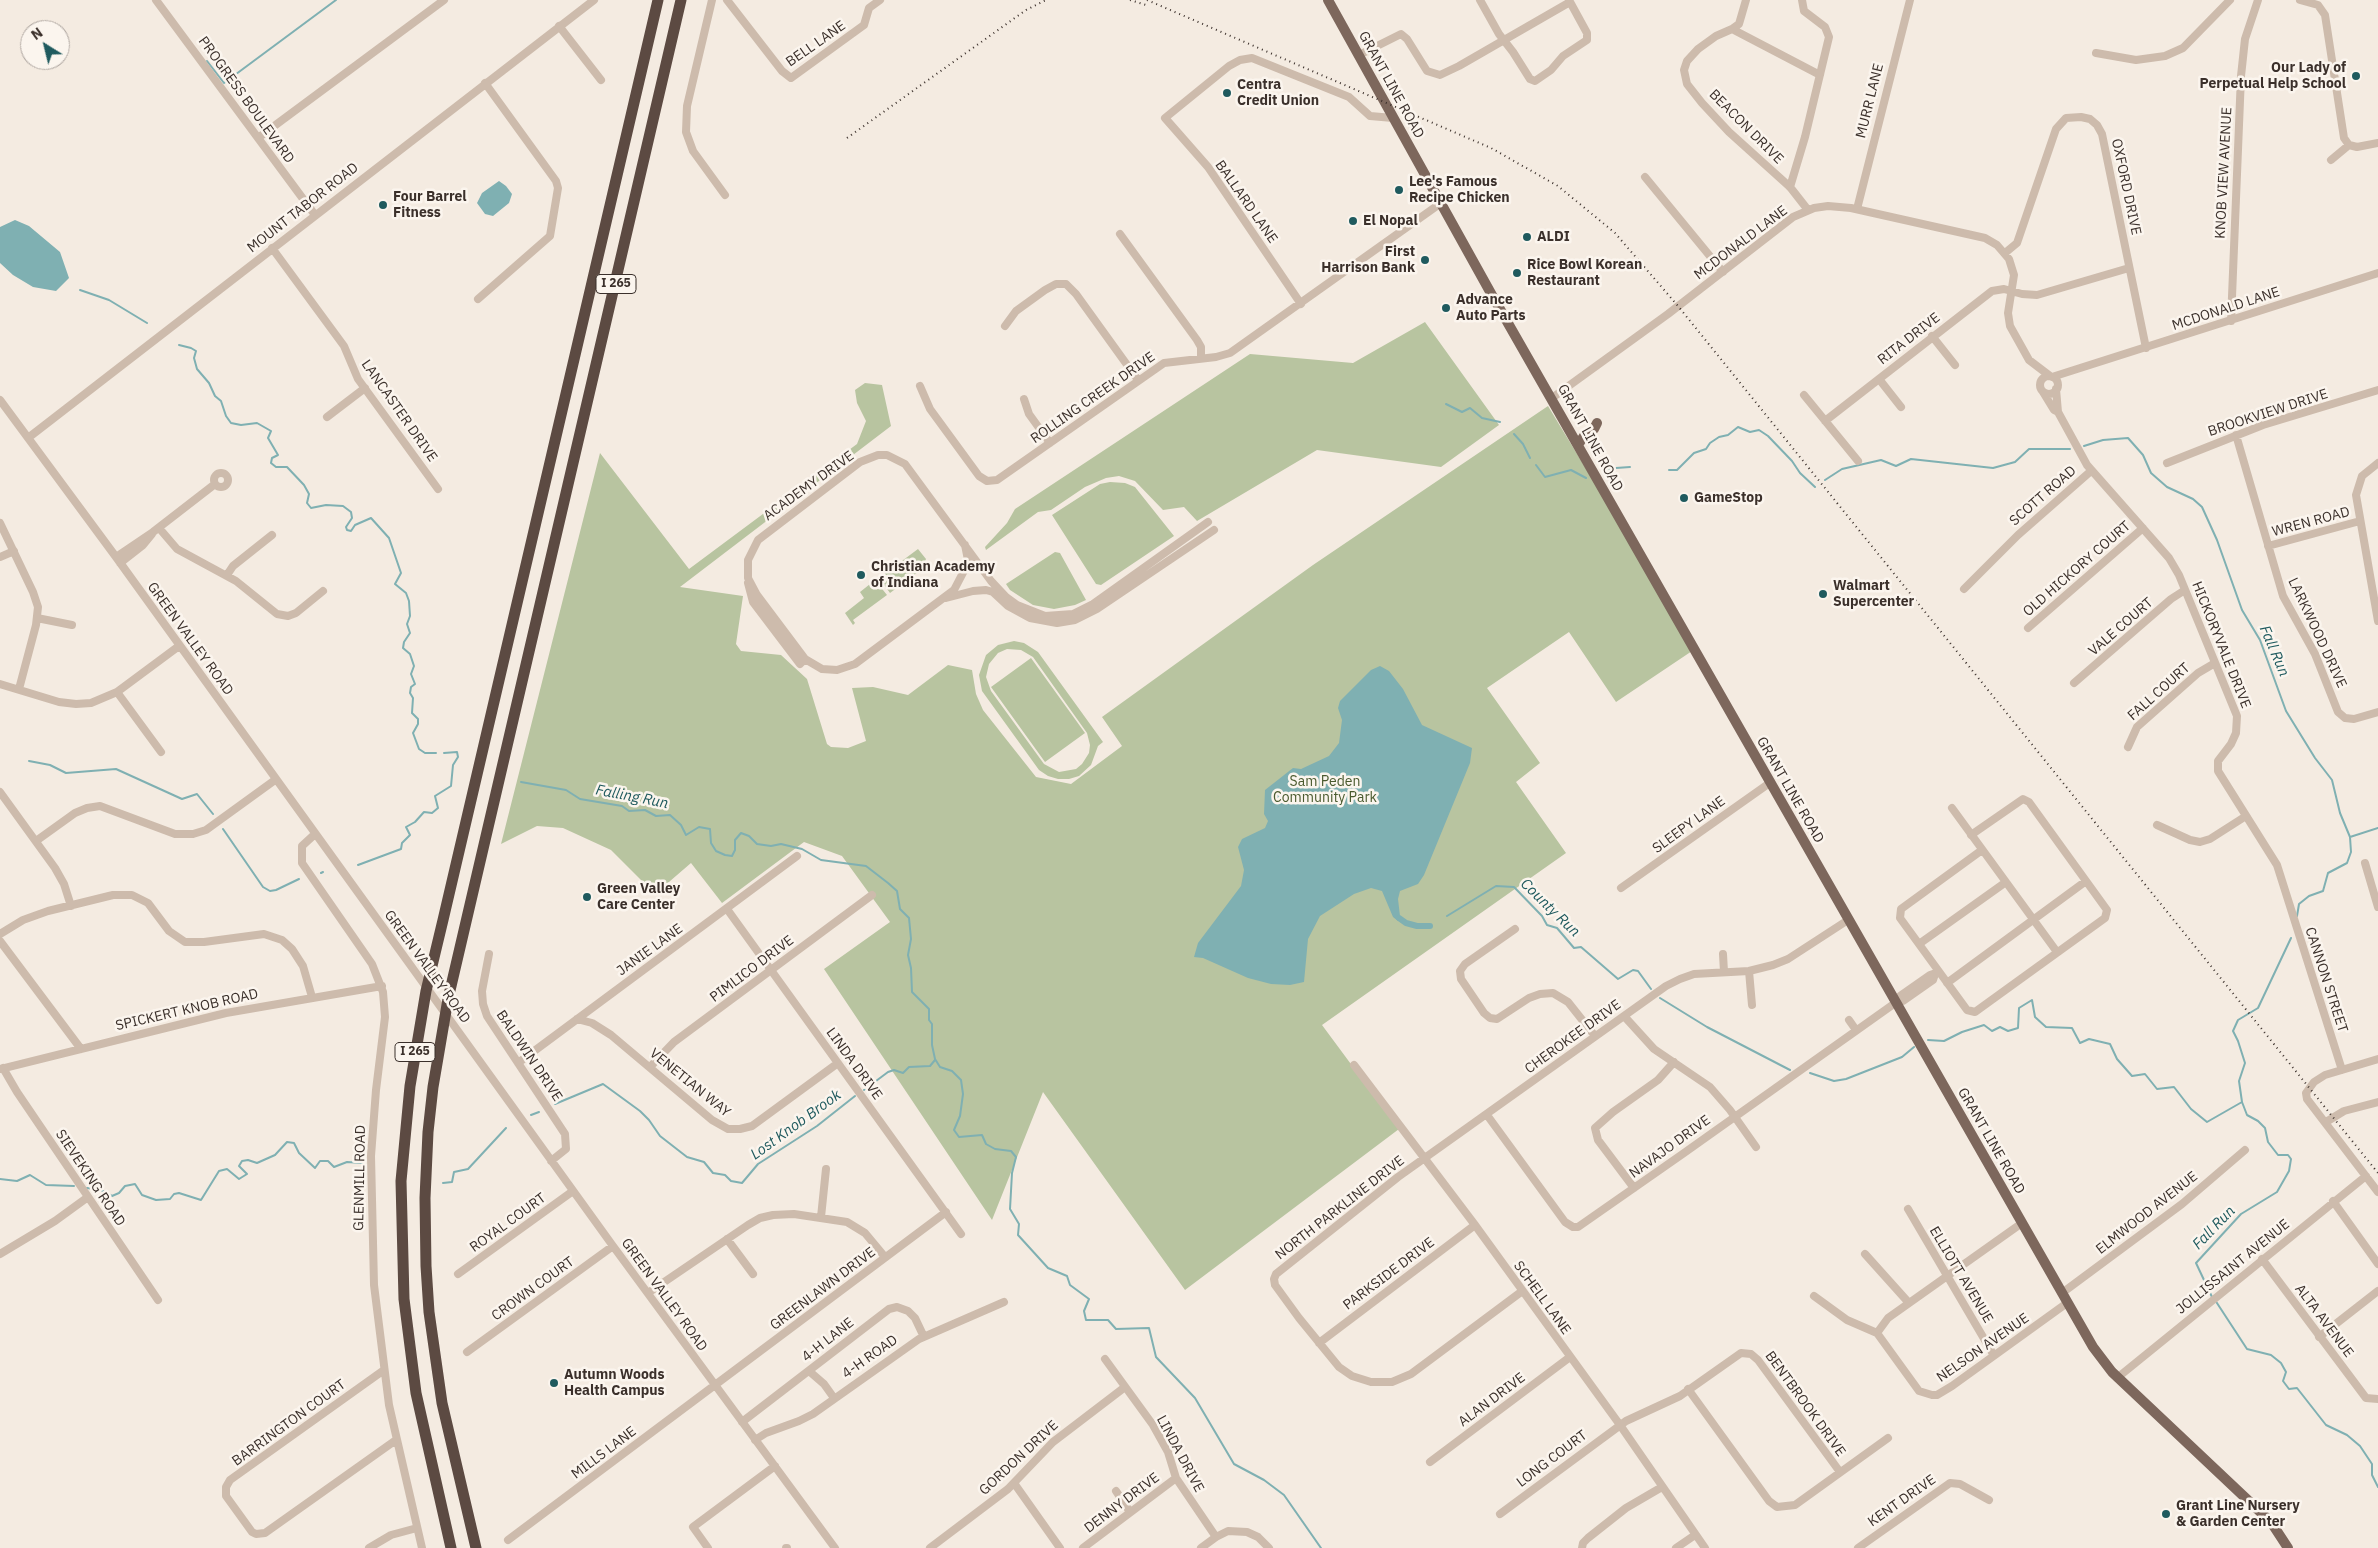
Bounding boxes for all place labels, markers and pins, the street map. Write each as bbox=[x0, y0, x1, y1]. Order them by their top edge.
place label: Our Lady of Perpetual Help School bbox=[2200, 60, 2346, 92]
marker: Our Lady of Perpetual Help School bbox=[2350, 70, 2362, 82]
place label: Centra Credit Union bbox=[1237, 77, 1319, 110]
marker: Centra Credit Union bbox=[1221, 87, 1233, 99]
place label: Lee's Famous Recipe Chicken bbox=[1409, 174, 1510, 206]
marker: Lee's Famous Recipe Chicken bbox=[1393, 184, 1405, 196]
place label: Four Barrel Fitness bbox=[393, 189, 467, 222]
marker: Four Barrel Fitness bbox=[377, 199, 389, 211]
place label: El Nopal bbox=[1363, 213, 1418, 229]
marker: El Nopal bbox=[1347, 215, 1359, 227]
place label: ALDI bbox=[1537, 229, 1570, 245]
marker: ALDI bbox=[1521, 231, 1533, 243]
place label: First Harrison Bank bbox=[1321, 244, 1415, 276]
marker: First Harrison Bank bbox=[1419, 254, 1431, 266]
place label: Rice Bowl Korean Restaurant bbox=[1527, 257, 1642, 290]
marker: Rice Bowl Korean Restaurant bbox=[1511, 267, 1523, 279]
place label: Advance Auto Parts bbox=[1456, 292, 1526, 324]
marker: Advance Auto Parts bbox=[1440, 302, 1452, 314]
place label: GameStop bbox=[1694, 490, 1763, 506]
marker: GameStop bbox=[1678, 492, 1690, 504]
place label: Christian Academy of Indiana bbox=[871, 559, 995, 592]
marker: Christian Academy of Indiana bbox=[855, 569, 867, 581]
place label: Walmart Supercenter bbox=[1833, 578, 1914, 610]
marker: Walmart Supercenter bbox=[1817, 588, 1829, 600]
place label: Green Valley Care Center bbox=[597, 881, 680, 914]
marker: Green Valley Care Center bbox=[581, 891, 593, 903]
place label: Autumn Woods Health Campus bbox=[564, 1367, 665, 1400]
marker: Autumn Woods Health Campus bbox=[548, 1377, 560, 1389]
place label: Grant Line Nursery & Garden Center bbox=[2176, 1498, 2300, 1530]
marker: Grant Line Nursery & Garden Center bbox=[2160, 1508, 2172, 1520]

